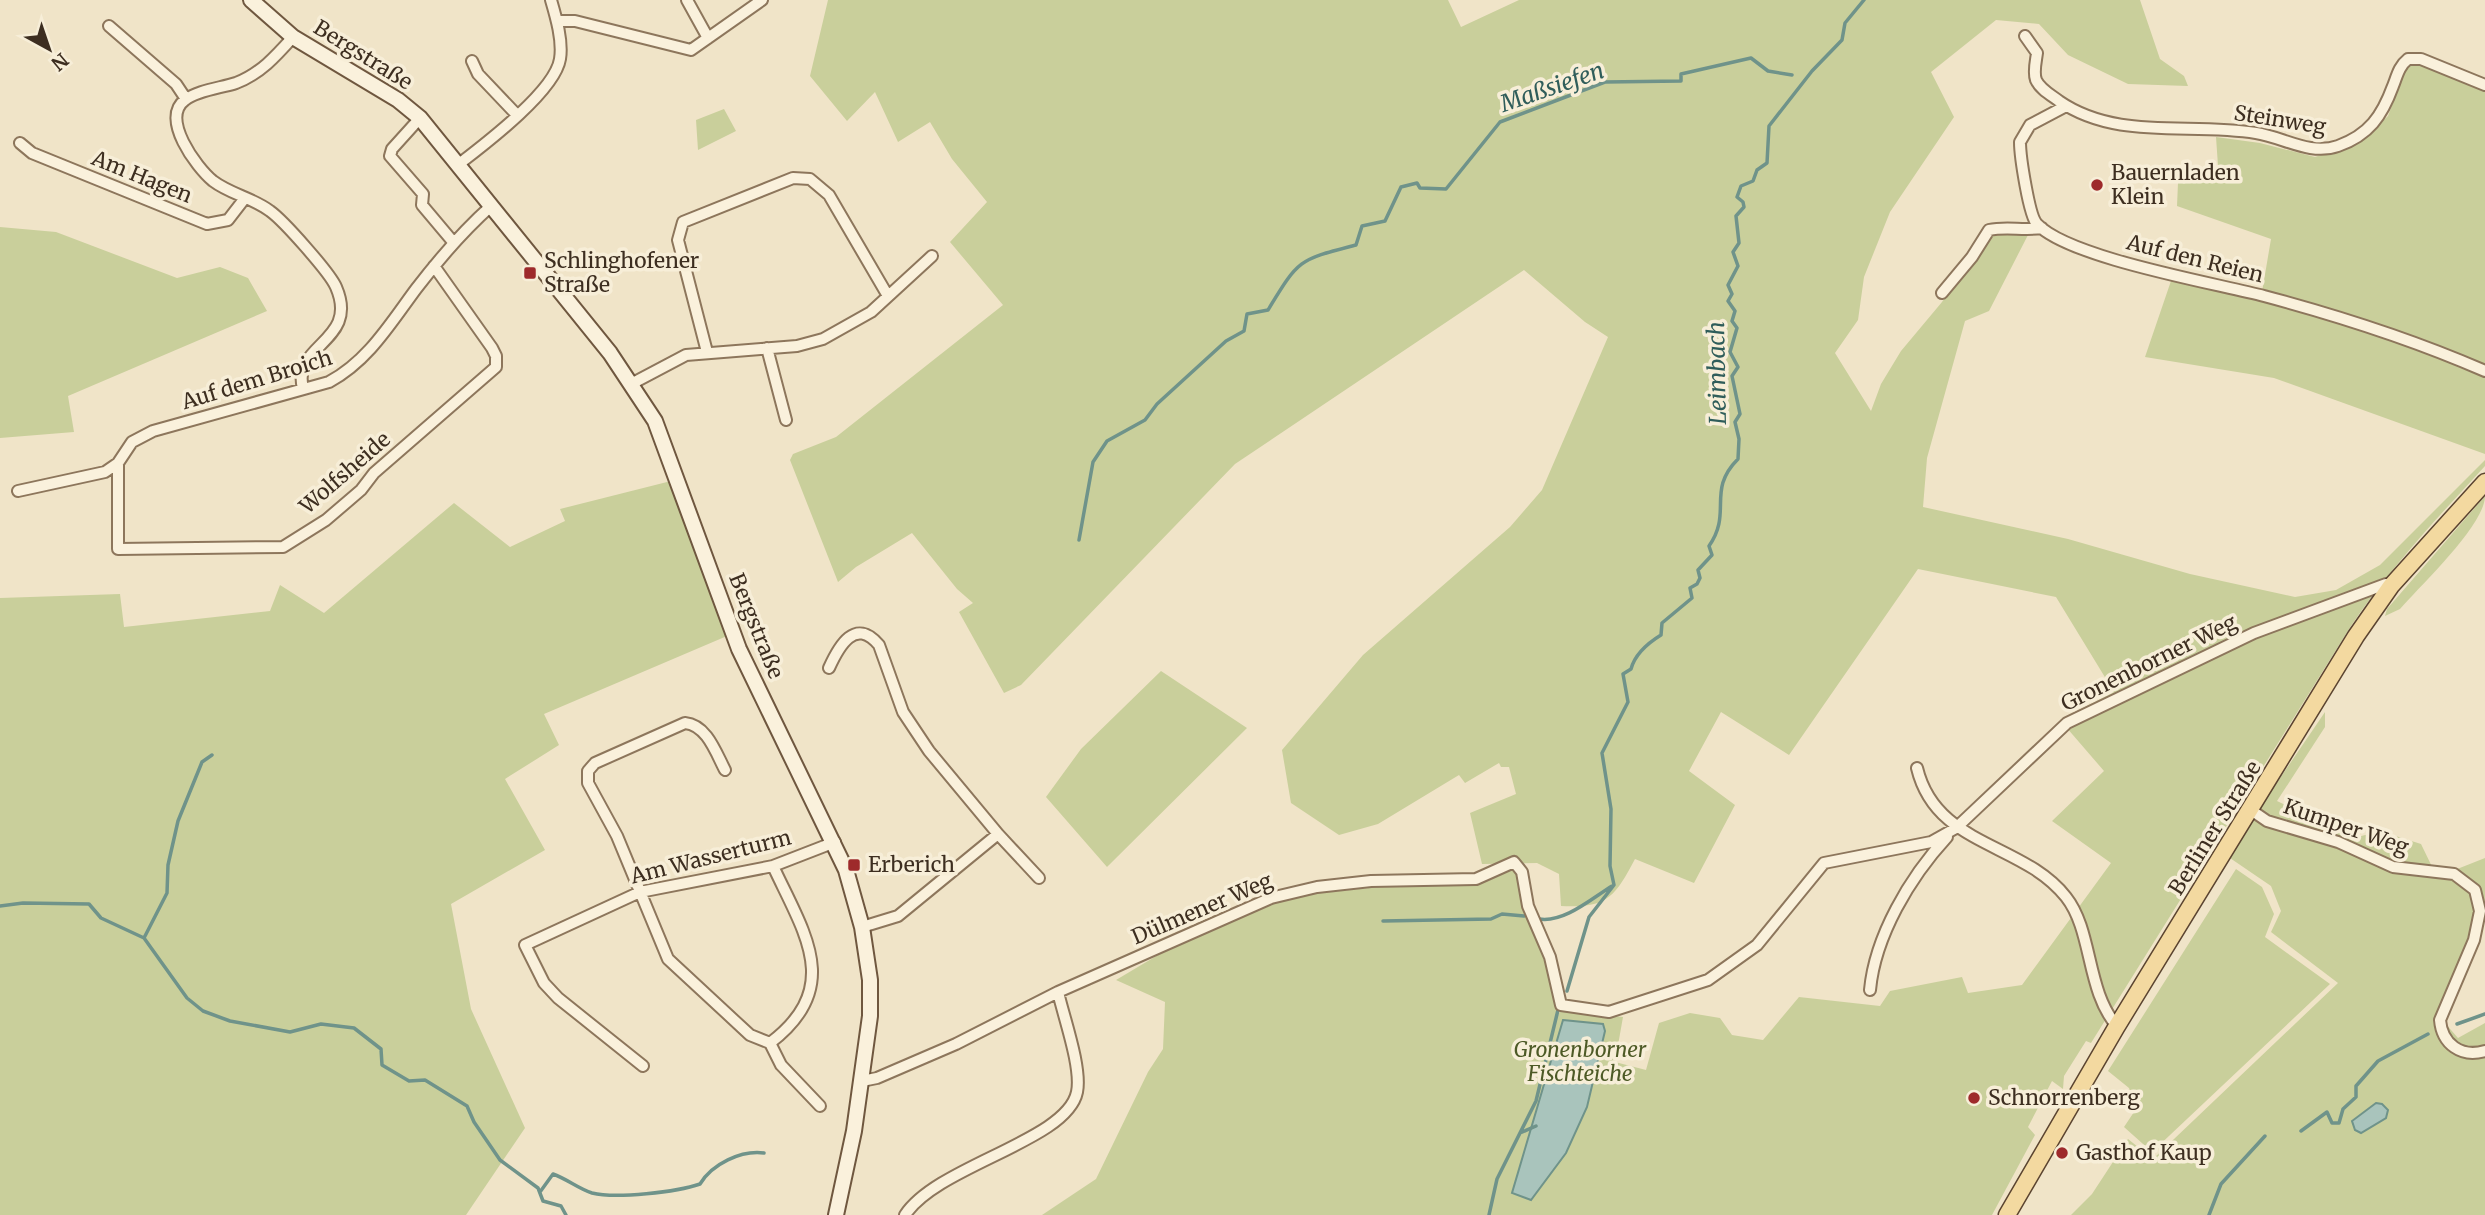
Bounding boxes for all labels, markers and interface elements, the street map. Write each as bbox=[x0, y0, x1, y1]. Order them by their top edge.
north arrow bbox=[14, 14, 84, 84]
street label: Bergstraße bbox=[309, 14, 418, 96]
text: N bbox=[46, 48, 73, 76]
water label: Maßsiefen bbox=[1495, 55, 1608, 118]
street label: Steinweg bbox=[2232, 99, 2328, 140]
street label: Am Hagen bbox=[87, 144, 196, 209]
place label: Bauernladen Klein bbox=[2111, 159, 2240, 210]
marker: Bauernladen Klein bbox=[2089, 177, 2105, 193]
street label: Auf den Reien bbox=[2123, 228, 2266, 289]
place label: Schlinghofener Straße bbox=[544, 247, 699, 298]
marker: Schlinghofener Straße bbox=[522, 265, 538, 281]
water label: Leimbach bbox=[1701, 321, 1732, 425]
street label: Auf dem Broich bbox=[177, 344, 335, 415]
street label: Wolfsheide bbox=[293, 426, 396, 520]
street label: Bergstraße bbox=[723, 569, 790, 682]
street label: Gronenborner Weg bbox=[2056, 608, 2241, 717]
street label: Berliner Straße bbox=[2163, 756, 2267, 900]
street label: Kumper Weg bbox=[2280, 793, 2413, 861]
street label: Am Wasserturm bbox=[627, 823, 794, 890]
place label: Erberich bbox=[868, 851, 955, 878]
marker: Erberich bbox=[846, 857, 862, 873]
street label: Dülmener Weg bbox=[1127, 867, 1277, 950]
park label: Gronenborner Fischteiche bbox=[1514, 1036, 1647, 1087]
place label: Schnorrenberg bbox=[1988, 1084, 2140, 1111]
marker: Schnorrenberg bbox=[1966, 1090, 1982, 1106]
place label: Gasthof Kaup bbox=[2076, 1139, 2212, 1166]
marker: Gasthof Kaup bbox=[2054, 1145, 2070, 1161]

